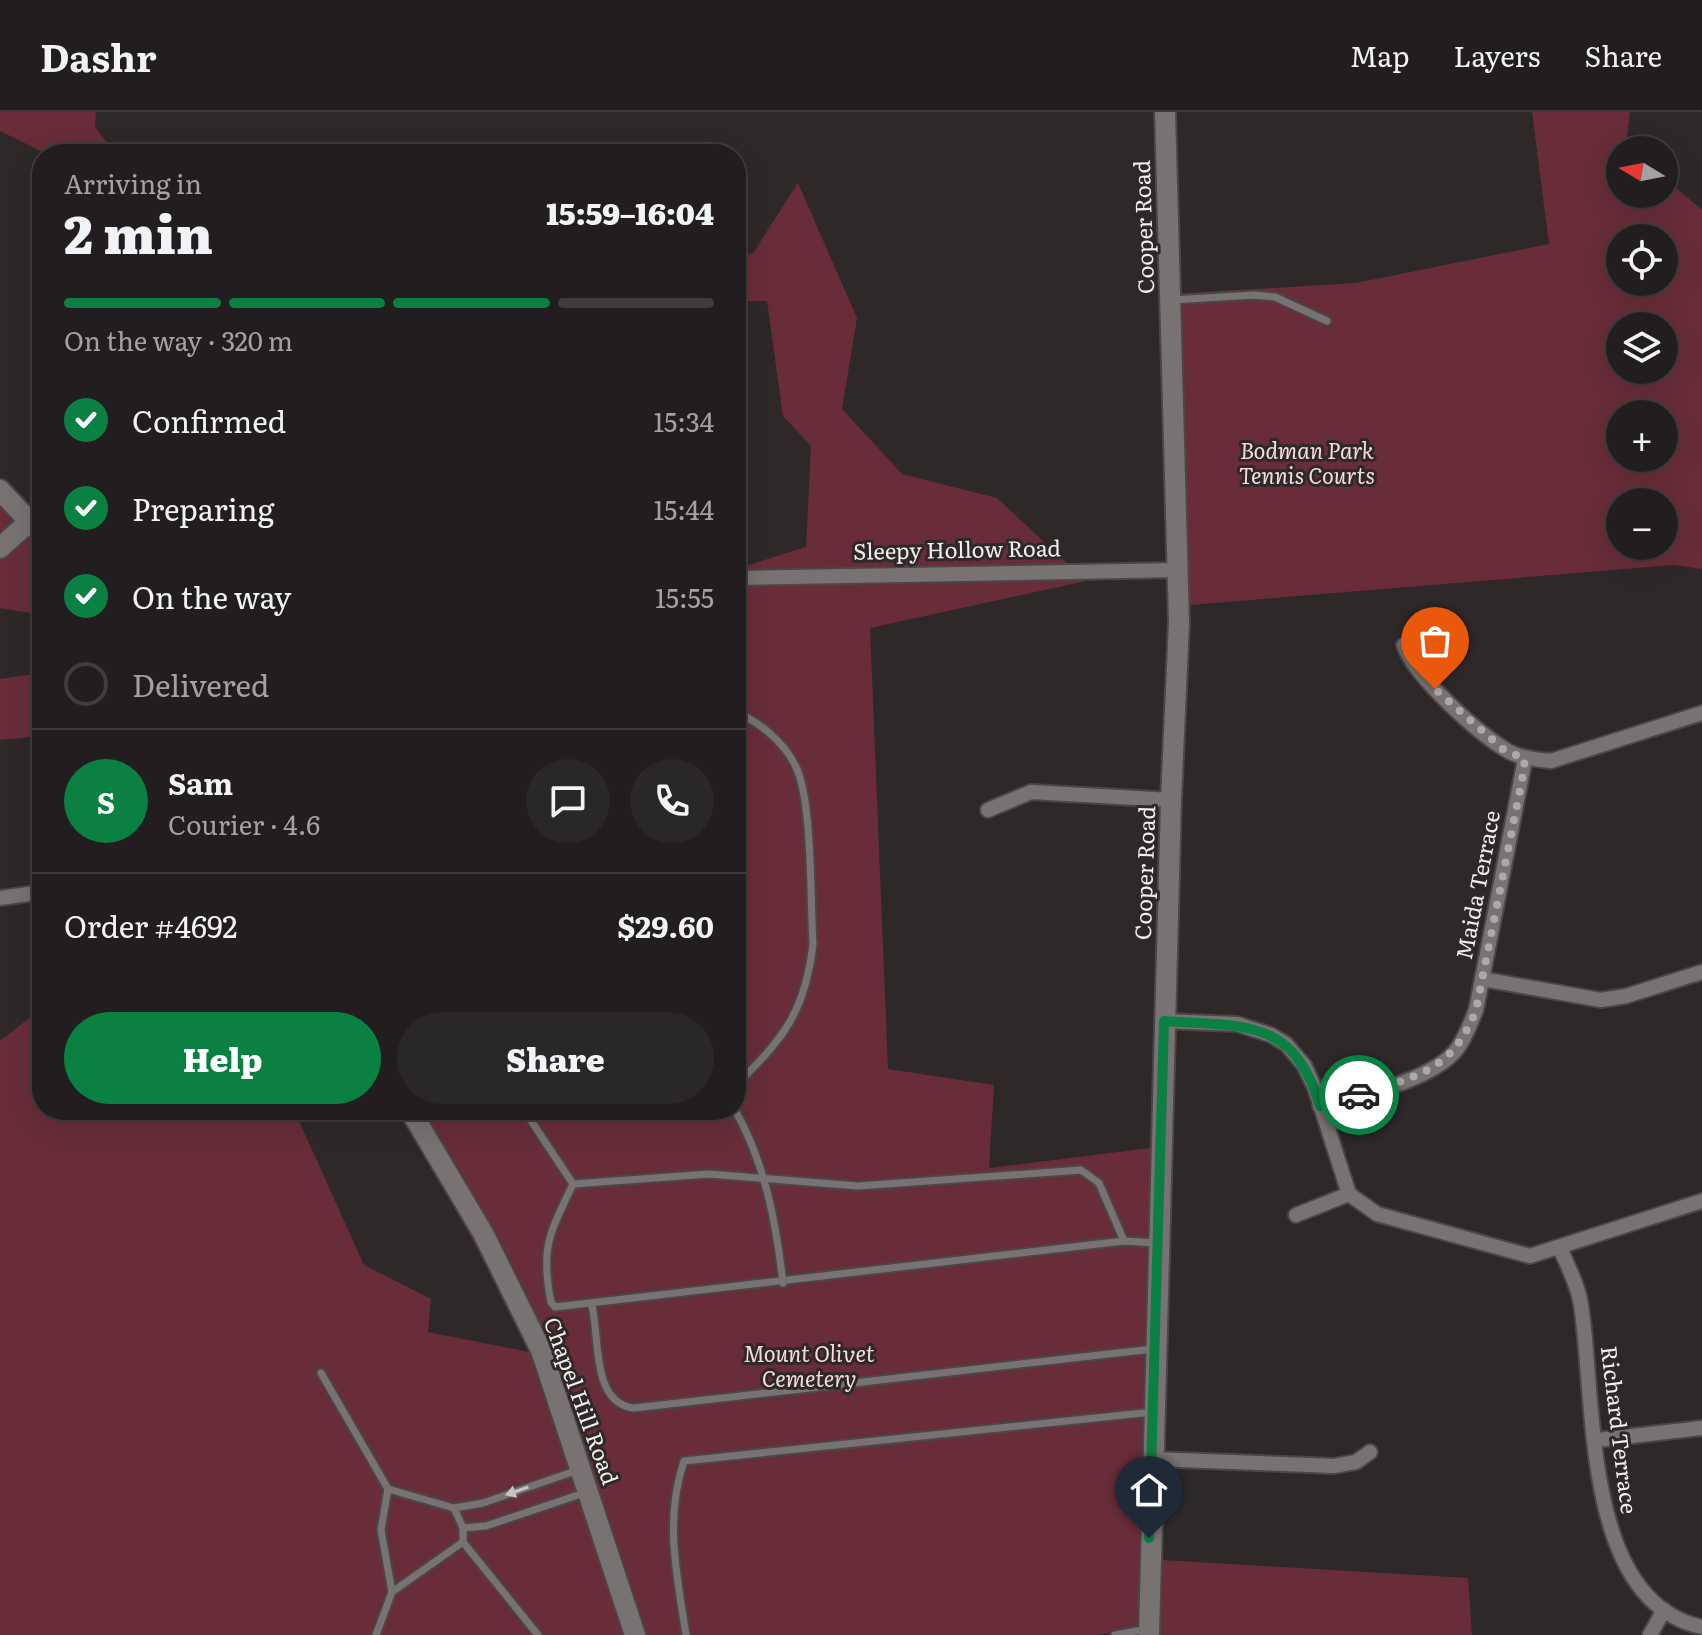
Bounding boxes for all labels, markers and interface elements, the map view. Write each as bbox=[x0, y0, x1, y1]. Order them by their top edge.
text: Dashr bbox=[40, 27, 157, 84]
text: Map bbox=[1350, 34, 1409, 76]
text: Layers bbox=[1453, 34, 1540, 76]
text: Share bbox=[1584, 34, 1662, 76]
north arrow bbox=[1606, 136, 1678, 208]
map controls bbox=[1606, 136, 1678, 560]
street label: Cooper Road bbox=[1124, 160, 1161, 295]
text: Arriving in bbox=[64, 163, 202, 202]
text: 15:59–16:04 bbox=[546, 190, 714, 234]
text: 2 min bbox=[64, 193, 213, 270]
button: locate bbox=[1606, 224, 1678, 296]
button: layers bbox=[1606, 312, 1678, 384]
text: On the way · 320 m bbox=[64, 320, 293, 359]
icon: check bbox=[64, 398, 108, 442]
text: Confirmed bbox=[132, 398, 286, 442]
button: + bbox=[1606, 400, 1678, 472]
text: 15:34 bbox=[654, 401, 714, 440]
park label: Bodman Park Tennis Courts bbox=[1239, 433, 1375, 491]
icon: check bbox=[64, 486, 108, 530]
text: Preparing bbox=[132, 486, 274, 530]
button: − bbox=[1606, 488, 1678, 560]
text: 15:44 bbox=[653, 489, 714, 528]
street label: Sleepy Hollow Road bbox=[853, 530, 1061, 567]
icon: check bbox=[64, 574, 108, 618]
text: On the way bbox=[132, 574, 291, 618]
text: 15:55 bbox=[655, 577, 714, 616]
pin bbox=[1401, 607, 1469, 689]
icon: bag bbox=[1413, 619, 1457, 663]
text: Delivered bbox=[132, 662, 269, 706]
button: chat bbox=[526, 759, 610, 843]
button: phone bbox=[630, 759, 714, 843]
text: Sam bbox=[168, 760, 233, 804]
text: S bbox=[97, 779, 115, 823]
text: Courier · 4.6 bbox=[168, 804, 320, 843]
street label: Cooper Road bbox=[1125, 805, 1162, 940]
street label: Maida Terrace bbox=[1446, 807, 1507, 962]
text: Order #4692 bbox=[64, 903, 238, 947]
text: $29.60 bbox=[617, 903, 714, 947]
button: Help bbox=[64, 1012, 381, 1104]
button: Share bbox=[397, 1012, 714, 1104]
courier bbox=[1319, 1055, 1399, 1135]
icon: car bbox=[1337, 1073, 1381, 1117]
street label: Chapel Hill Road bbox=[537, 1312, 628, 1489]
park label: Mount Olivet Cemetery bbox=[743, 1336, 875, 1394]
street label: Richard Terrace bbox=[1594, 1344, 1647, 1516]
pin bbox=[1115, 1456, 1183, 1538]
icon: home bbox=[1127, 1468, 1171, 1512]
one-way arrow bbox=[505, 1485, 529, 1497]

